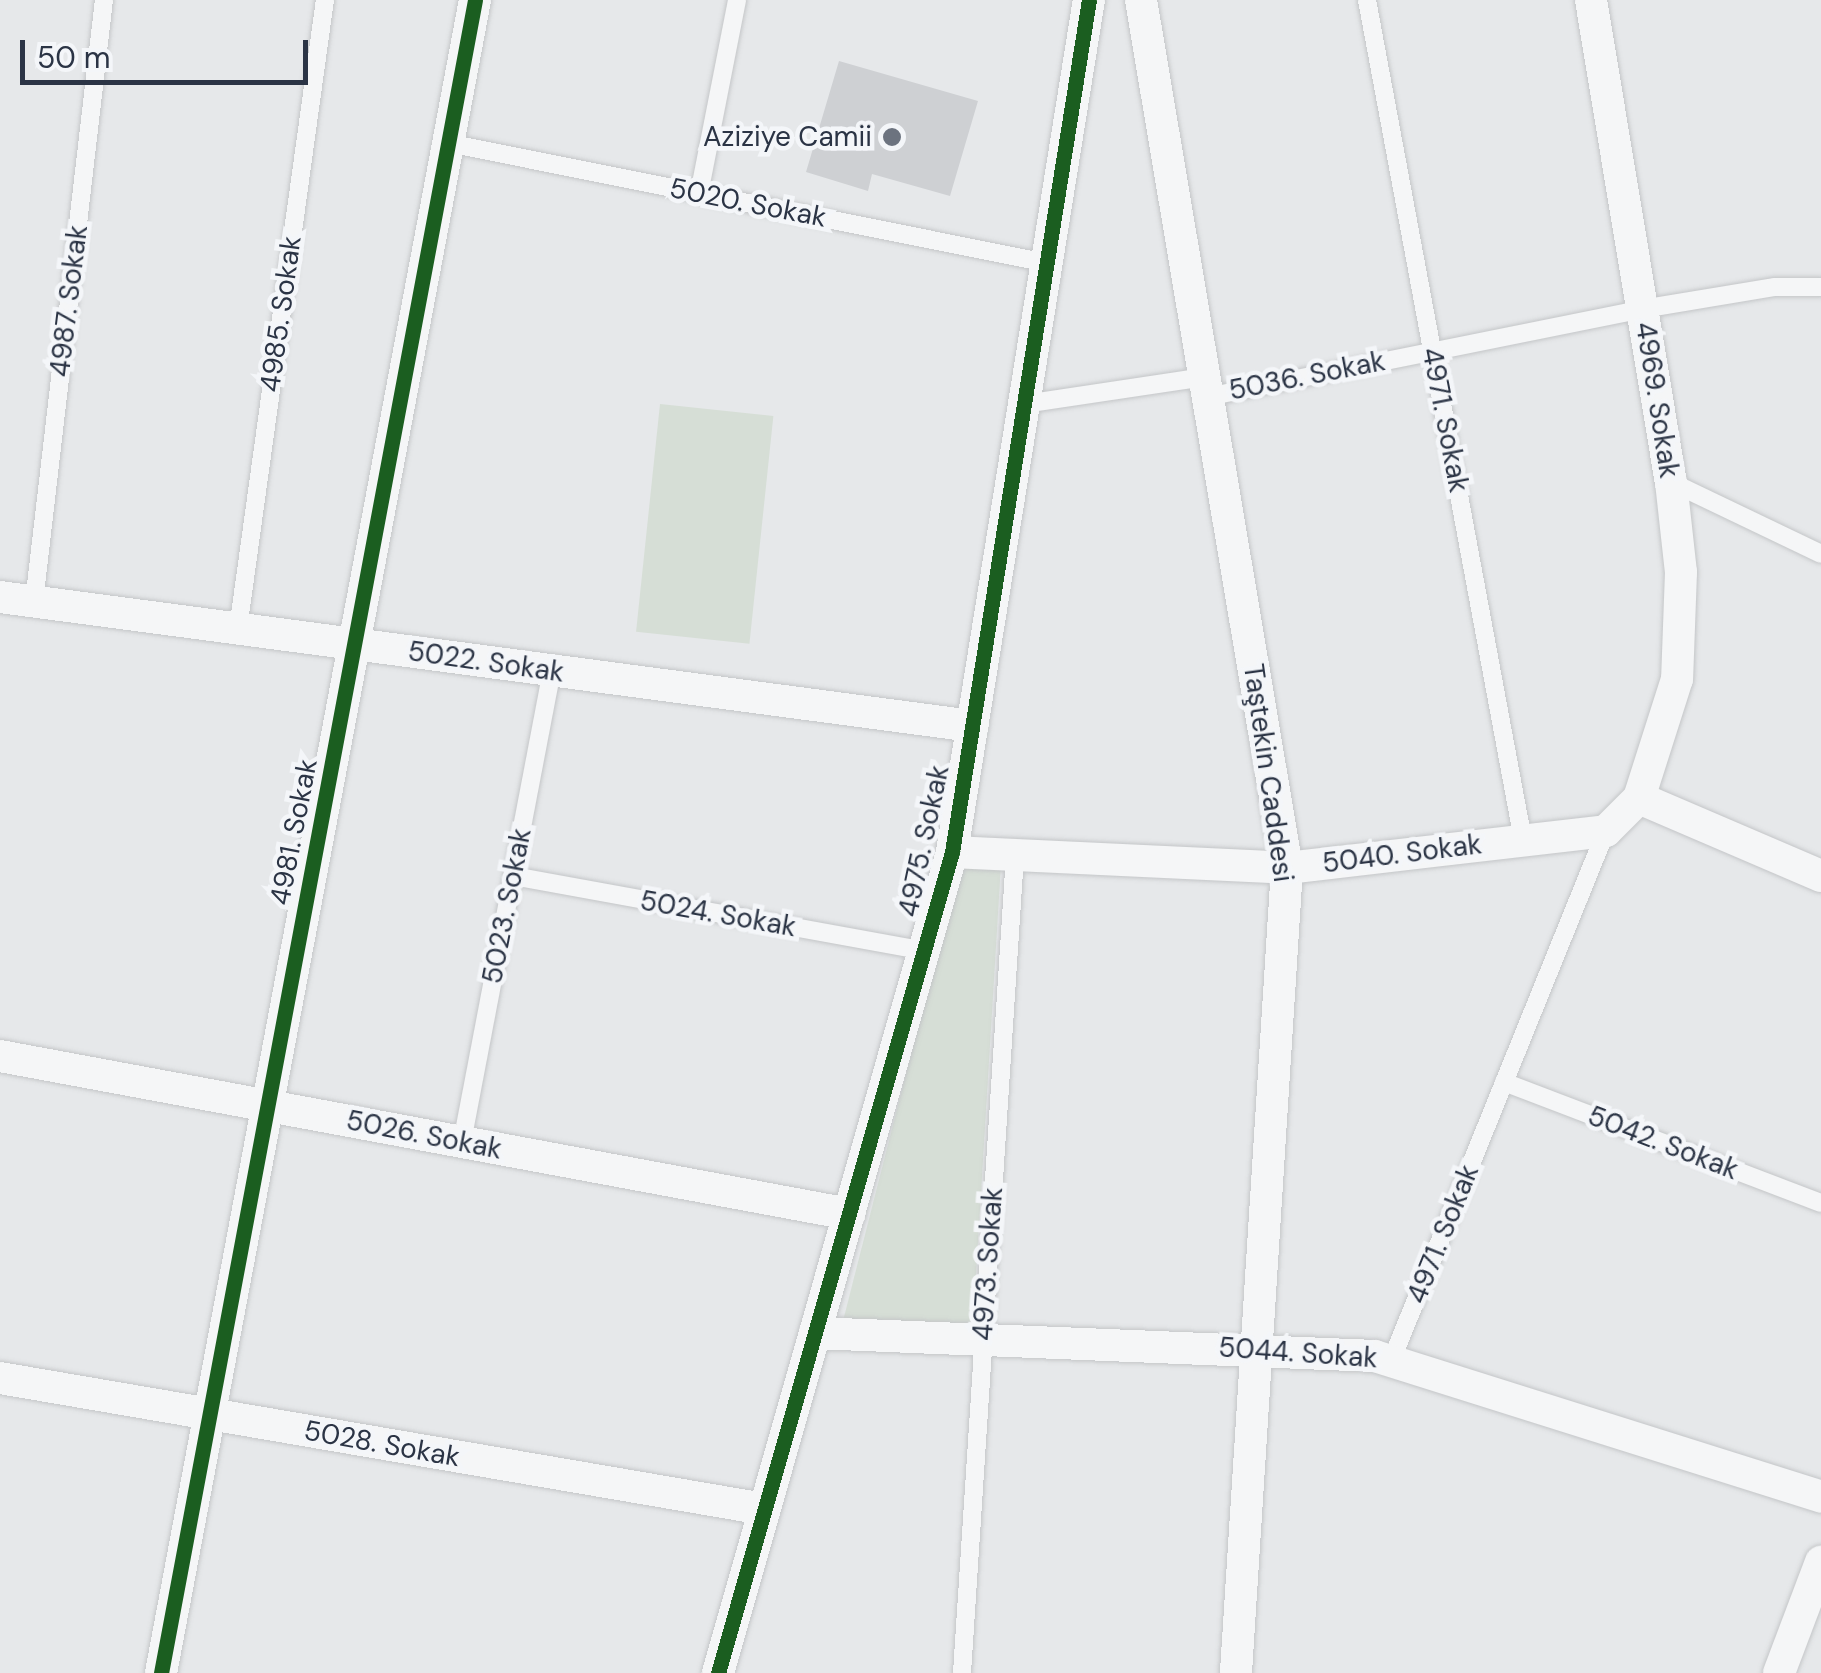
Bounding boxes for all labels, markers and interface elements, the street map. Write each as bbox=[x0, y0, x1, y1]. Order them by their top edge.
scale bar bbox=[25, 20, 312, 82]
text: 50 m bbox=[37, 38, 111, 77]
place label: Aziziye Camii bbox=[703, 120, 872, 154]
marker: Aziziye Camii bbox=[881, 126, 903, 148]
street label: 5020. Sokak bbox=[667, 171, 829, 235]
street label: 4987. Sokak bbox=[43, 223, 95, 379]
street label: 4985. Sokak bbox=[253, 234, 309, 394]
street label: 4969. Sokak bbox=[1628, 320, 1686, 480]
street label: 5036. Sokak bbox=[1226, 344, 1388, 408]
street label: 4971. Sokak bbox=[1415, 345, 1475, 495]
street label: 5022. Sokak bbox=[406, 634, 566, 690]
street label: Taştekin Caddesi bbox=[1236, 662, 1300, 884]
street label: 4981. Sokak bbox=[263, 756, 325, 908]
street label: 4975. Sokak bbox=[892, 762, 956, 920]
street label: 5023. Sokak bbox=[475, 825, 539, 987]
street label: 5040. Sokak bbox=[1320, 828, 1484, 880]
street label: 5024. Sokak bbox=[637, 884, 799, 944]
street label: 5042. Sokak bbox=[1583, 1099, 1743, 1187]
street label: 5026. Sokak bbox=[343, 1103, 505, 1167]
street label: 4971. Sokak bbox=[1400, 1160, 1486, 1308]
street label: 4973. Sokak bbox=[966, 1186, 1010, 1342]
street label: 5044. Sokak bbox=[1217, 1331, 1379, 1375]
street label: 5028. Sokak bbox=[301, 1414, 463, 1474]

